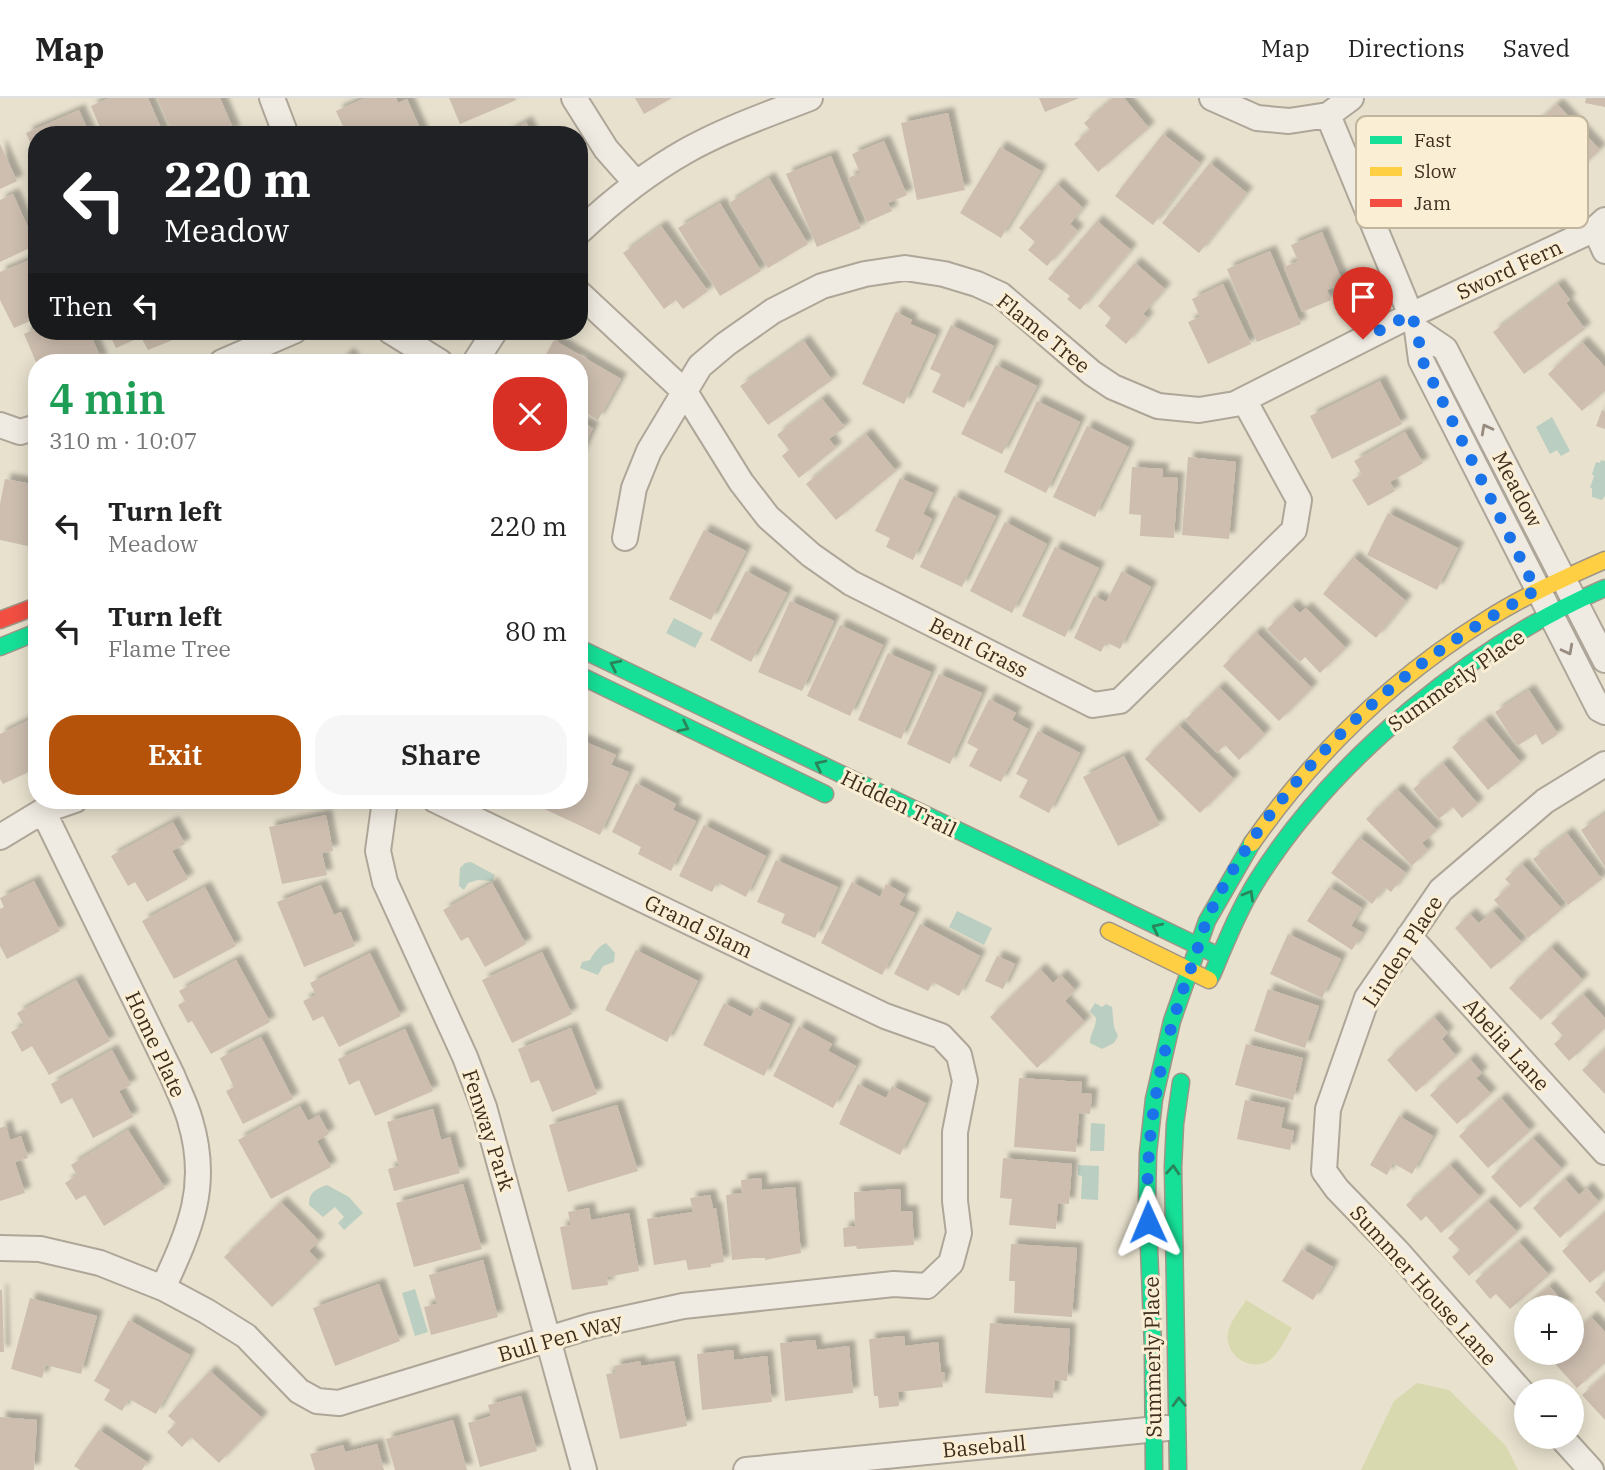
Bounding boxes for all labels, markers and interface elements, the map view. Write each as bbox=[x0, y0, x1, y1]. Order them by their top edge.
text: Map bbox=[35, 27, 104, 70]
text: Map bbox=[1261, 32, 1310, 64]
text: Directions bbox=[1348, 32, 1465, 64]
text: Saved bbox=[1503, 32, 1570, 64]
legend bbox=[1356, 116, 1588, 228]
text: Fast bbox=[1414, 128, 1452, 152]
text: 220 m bbox=[164, 147, 311, 210]
icon: left bbox=[49, 154, 140, 245]
text: Slow bbox=[1414, 159, 1456, 183]
text: Jam bbox=[1414, 191, 1451, 215]
text: Meadow bbox=[164, 209, 289, 251]
street label: Sword Fern bbox=[1452, 232, 1566, 306]
pin bbox=[1333, 267, 1393, 339]
icon: arrive bbox=[1344, 278, 1382, 316]
icon: left bbox=[127, 287, 165, 325]
street label: Flame Tree bbox=[992, 287, 1096, 379]
text: Then bbox=[49, 289, 113, 323]
text: 4 min bbox=[49, 371, 166, 426]
button: close bbox=[493, 377, 567, 451]
one-way arrow bbox=[1481, 424, 1494, 436]
text: 310 m · 10:07 bbox=[49, 425, 198, 455]
street label: Meadow bbox=[1486, 446, 1550, 532]
text: Turn left bbox=[108, 494, 222, 528]
icon: left bbox=[49, 507, 87, 545]
text: 220 m bbox=[489, 509, 567, 543]
text: Meadow bbox=[108, 528, 198, 558]
text: Turn left bbox=[108, 599, 222, 633]
street label: Bent Grass bbox=[925, 610, 1033, 684]
icon: left bbox=[49, 612, 87, 650]
text: 80 m bbox=[505, 614, 567, 648]
street label: Summerly Place bbox=[1382, 622, 1530, 738]
text: Flame Tree bbox=[108, 633, 231, 663]
one-way arrow bbox=[1560, 643, 1573, 655]
one-way arrow bbox=[610, 660, 622, 674]
button: Exit bbox=[49, 715, 301, 795]
button: Share bbox=[315, 715, 567, 795]
one-way arrow bbox=[677, 719, 690, 733]
one-way arrow bbox=[815, 759, 827, 773]
street label: Hidden Trail bbox=[837, 763, 961, 843]
street label: Grand Slam bbox=[640, 888, 758, 964]
one-way arrow bbox=[1241, 890, 1254, 902]
street label: Linden Place bbox=[1356, 890, 1448, 1012]
one-way arrow bbox=[1152, 922, 1164, 936]
street label: Home Plate bbox=[119, 986, 193, 1102]
street label: Abelia Lane bbox=[1458, 991, 1556, 1097]
street label: Fenway Park bbox=[456, 1066, 522, 1195]
one-way arrow bbox=[1165, 1164, 1180, 1175]
position arrow bbox=[1111, 1185, 1185, 1259]
street label: Summer House Lane bbox=[1344, 1199, 1504, 1371]
street label: Summerly Place bbox=[1137, 1276, 1167, 1438]
map controls bbox=[1514, 1295, 1584, 1449]
button: + bbox=[1514, 1295, 1584, 1365]
street label: Bull Pen Way bbox=[495, 1306, 626, 1368]
button: − bbox=[1514, 1379, 1584, 1449]
one-way arrow bbox=[1171, 1396, 1186, 1407]
street label: Baseball bbox=[941, 1428, 1027, 1464]

